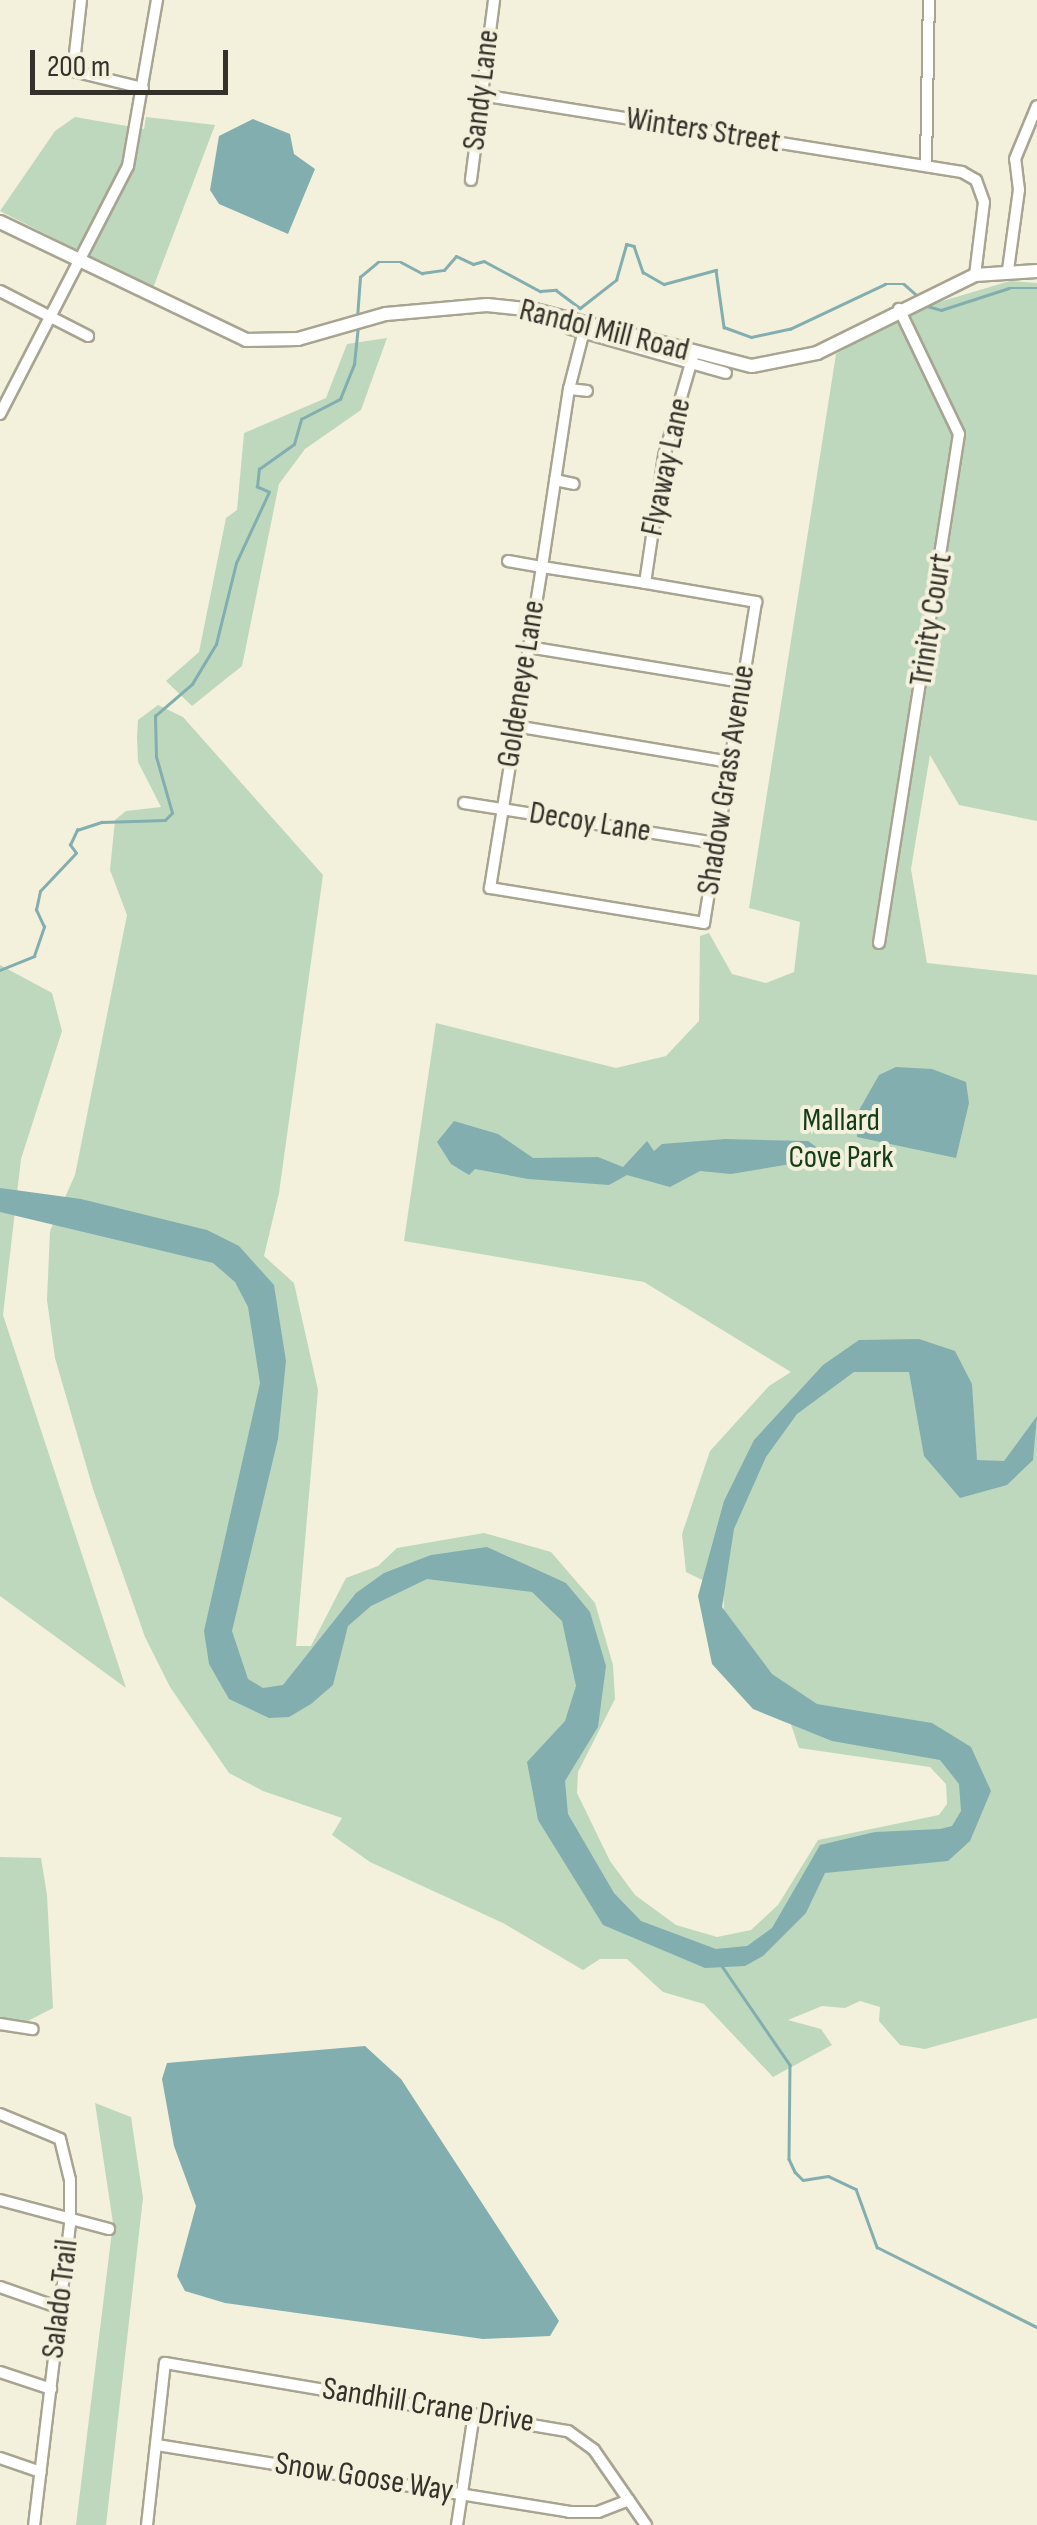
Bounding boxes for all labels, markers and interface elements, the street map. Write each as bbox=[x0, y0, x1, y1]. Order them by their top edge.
street label: Sandy Lane bbox=[456, 28, 508, 152]
scale bar bbox=[35, 30, 232, 92]
text: 200 m bbox=[47, 49, 110, 85]
street label: Winters Street bbox=[623, 100, 783, 162]
street label: Randol Mill Road bbox=[515, 291, 693, 371]
street label: Flyaway Lane bbox=[634, 395, 700, 539]
street label: Trinity Court bbox=[903, 551, 961, 689]
street label: Goldeneye Lane bbox=[490, 598, 554, 770]
street label: Shadow Grass Avenue bbox=[690, 662, 764, 898]
street label: Decoy Lane bbox=[527, 794, 653, 852]
park label: Mallard Cove Park bbox=[788, 1103, 894, 1178]
street label: Salado Trail bbox=[35, 2237, 87, 2361]
street label: Sandhill Crane Drive bbox=[320, 2370, 536, 2442]
street label: Snow Goose Way bbox=[272, 2445, 456, 2511]

